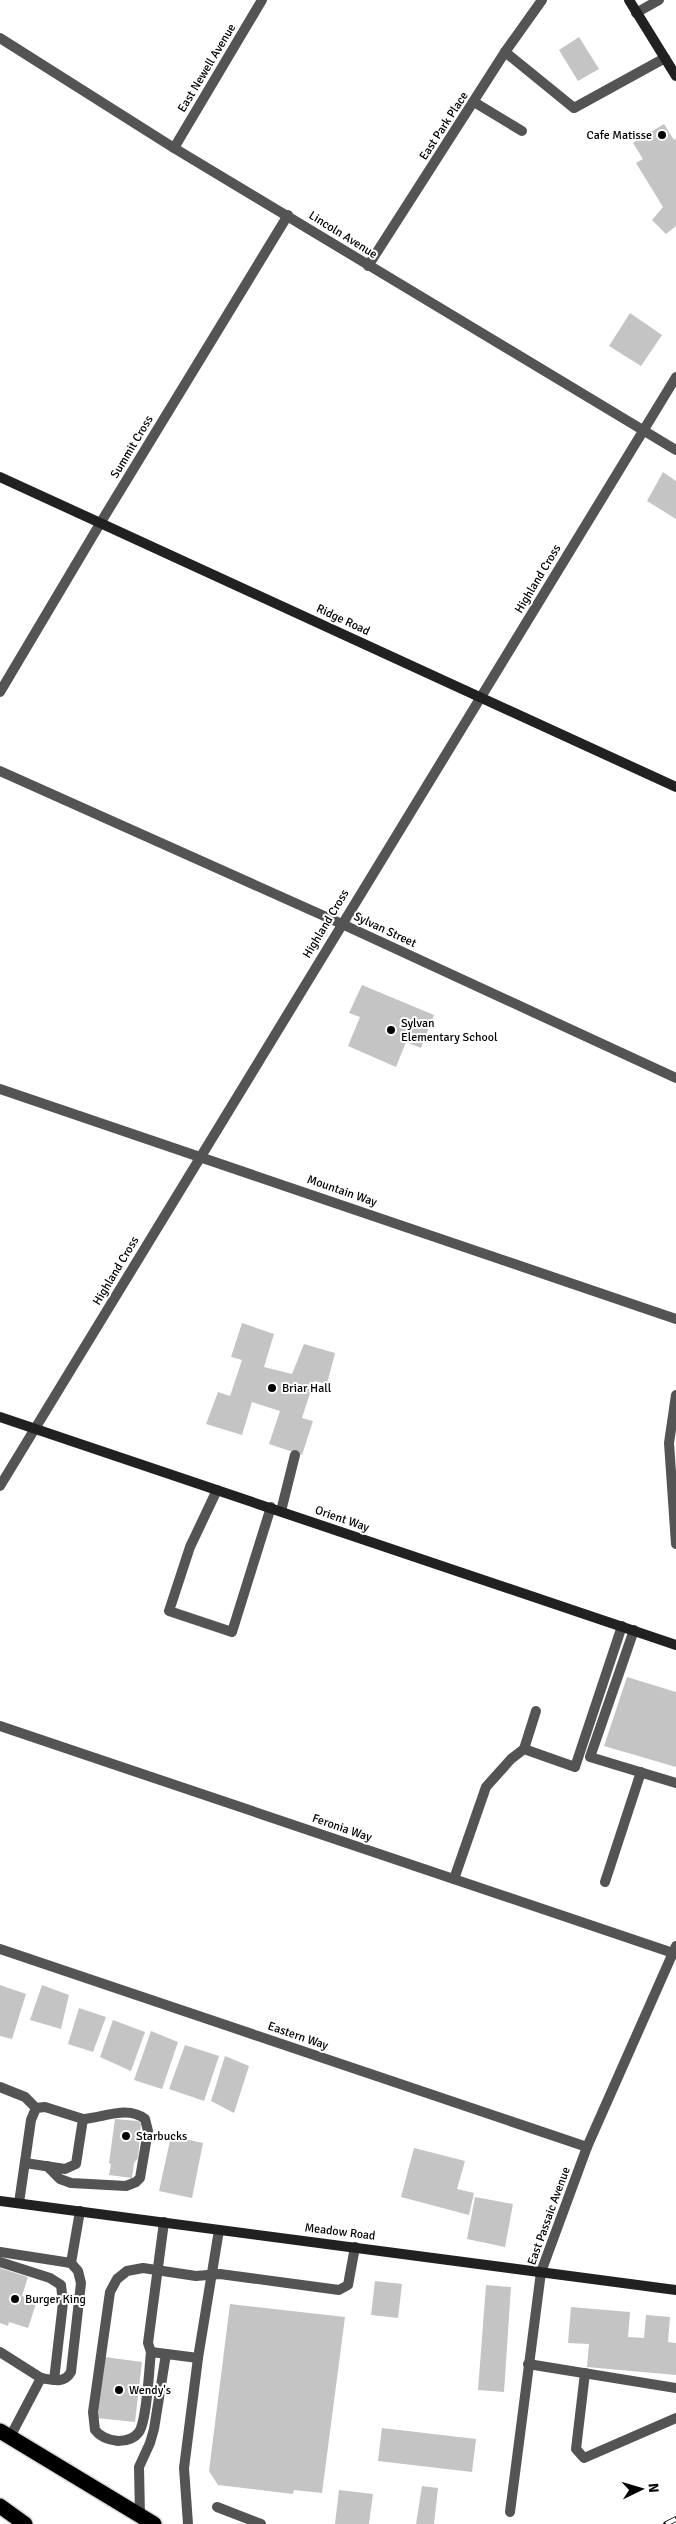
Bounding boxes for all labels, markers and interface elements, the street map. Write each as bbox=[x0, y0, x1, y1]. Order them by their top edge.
street label: East Newell Avenue bbox=[175, 21, 239, 115]
street label: East Park Place bbox=[416, 89, 472, 163]
place label: Cafe Matisse bbox=[587, 128, 652, 143]
marker: Cafe Matisse bbox=[656, 129, 668, 141]
street label: Lincoln Avenue bbox=[306, 208, 380, 262]
street label: Summit Cross bbox=[107, 413, 157, 481]
street label: Highland Cross bbox=[512, 542, 564, 616]
street label: Ridge Road bbox=[314, 601, 372, 639]
street label: Highland Cross bbox=[300, 887, 352, 961]
street label: Sylvan Street bbox=[351, 909, 419, 951]
place label: Sylvan Elementary School bbox=[401, 1016, 498, 1045]
marker: Sylvan Elementary School bbox=[385, 1024, 397, 1036]
street label: Mountain Way bbox=[305, 1172, 379, 1210]
street label: Highland Cross bbox=[90, 1234, 142, 1308]
place label: Briar Hall bbox=[282, 1381, 332, 1396]
marker: Briar Hall bbox=[266, 1382, 278, 1394]
street label: Orient Way bbox=[313, 1503, 372, 1535]
street label: Feronia Way bbox=[310, 1811, 374, 1845]
street label: Eastern Way bbox=[266, 2019, 331, 2053]
place label: Starbucks bbox=[136, 2129, 187, 2144]
marker: Starbucks bbox=[120, 2130, 132, 2142]
street label: East Passaic Avenue bbox=[524, 2165, 574, 2267]
street label: Meadow Road bbox=[304, 2220, 376, 2244]
place label: Burger King bbox=[25, 2292, 86, 2307]
marker: Burger King bbox=[9, 2293, 21, 2305]
place label: Wendy's bbox=[129, 2383, 171, 2398]
marker: Wendy's bbox=[113, 2384, 125, 2396]
north arrow bbox=[616, 2464, 666, 2514]
text: N bbox=[645, 2482, 662, 2494]

